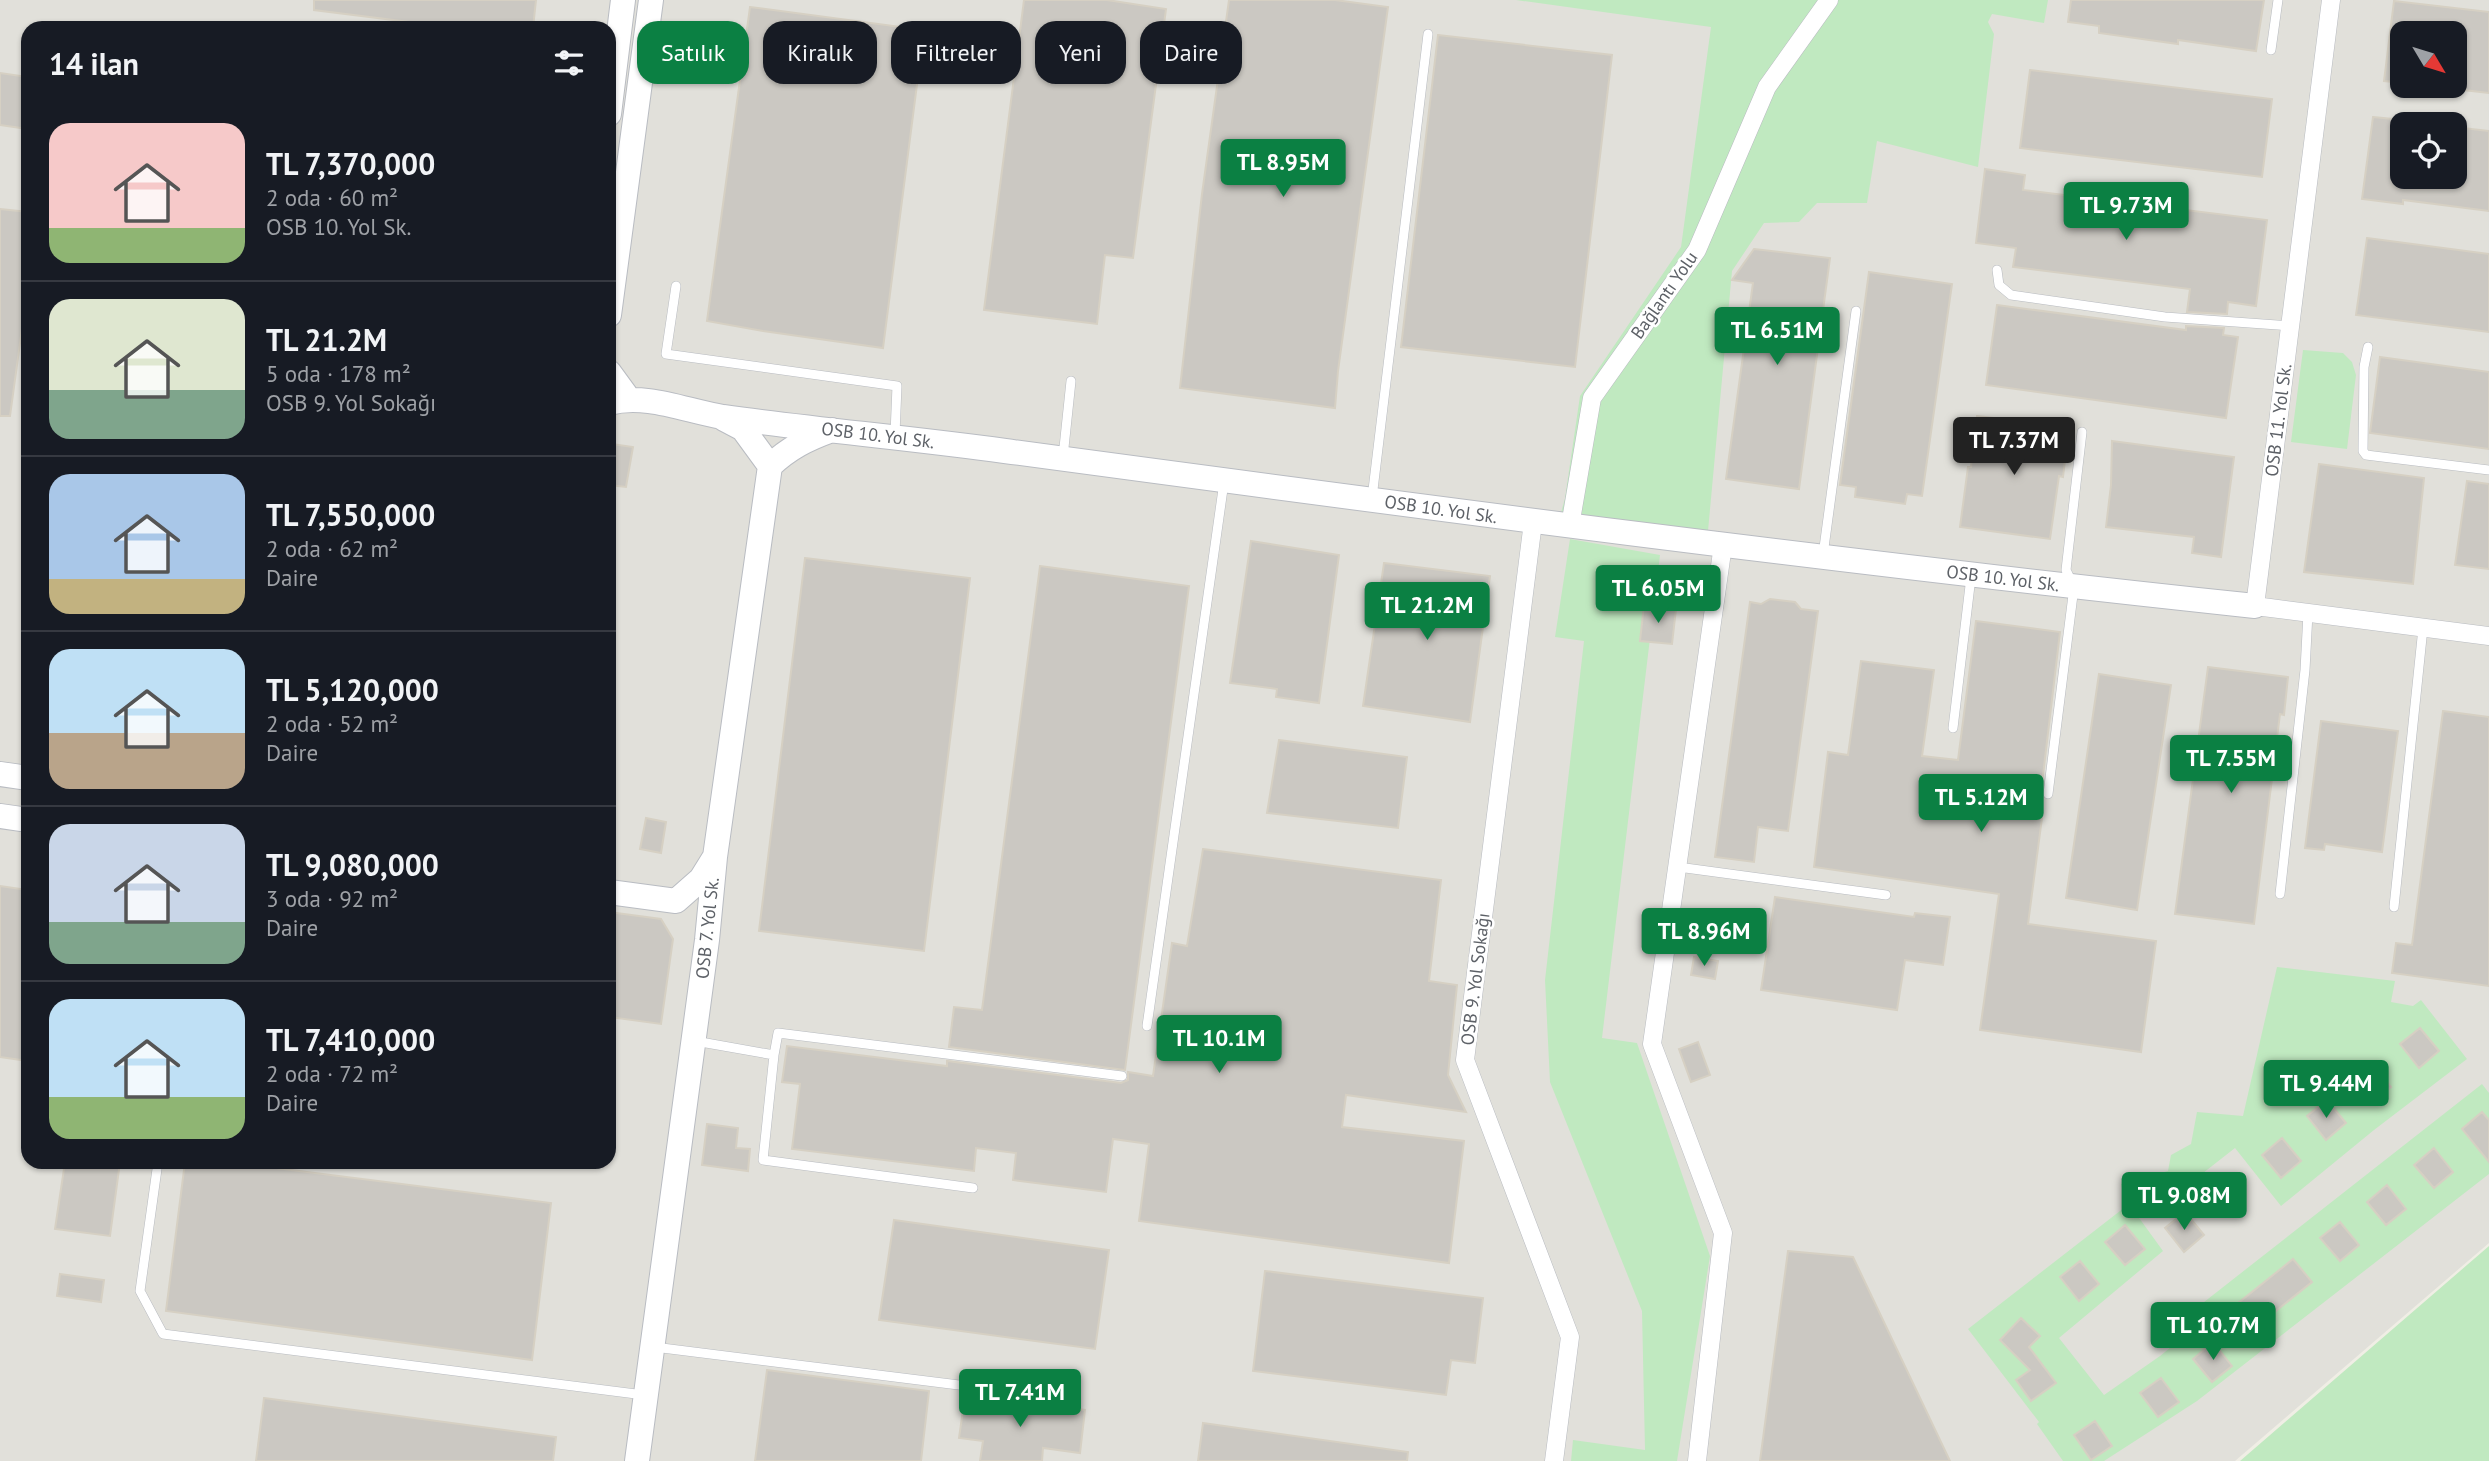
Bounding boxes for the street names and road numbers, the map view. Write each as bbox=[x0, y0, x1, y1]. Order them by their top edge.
street label: Bağlantı Yolu bbox=[1625, 247, 1703, 343]
street label: OSB 11. Yol Sk. bbox=[2260, 362, 2296, 478]
street label: OSB 10. Yol Sk. bbox=[820, 417, 936, 453]
street label: OSB 10. Yol Sk. bbox=[1383, 490, 1499, 528]
street label: OSB 10. Yol Sk. bbox=[1945, 560, 2061, 596]
street label: OSB 7. Yol Sk. bbox=[690, 876, 724, 980]
street label: OSB 9. Yol Sokağı bbox=[1455, 912, 1495, 1046]

